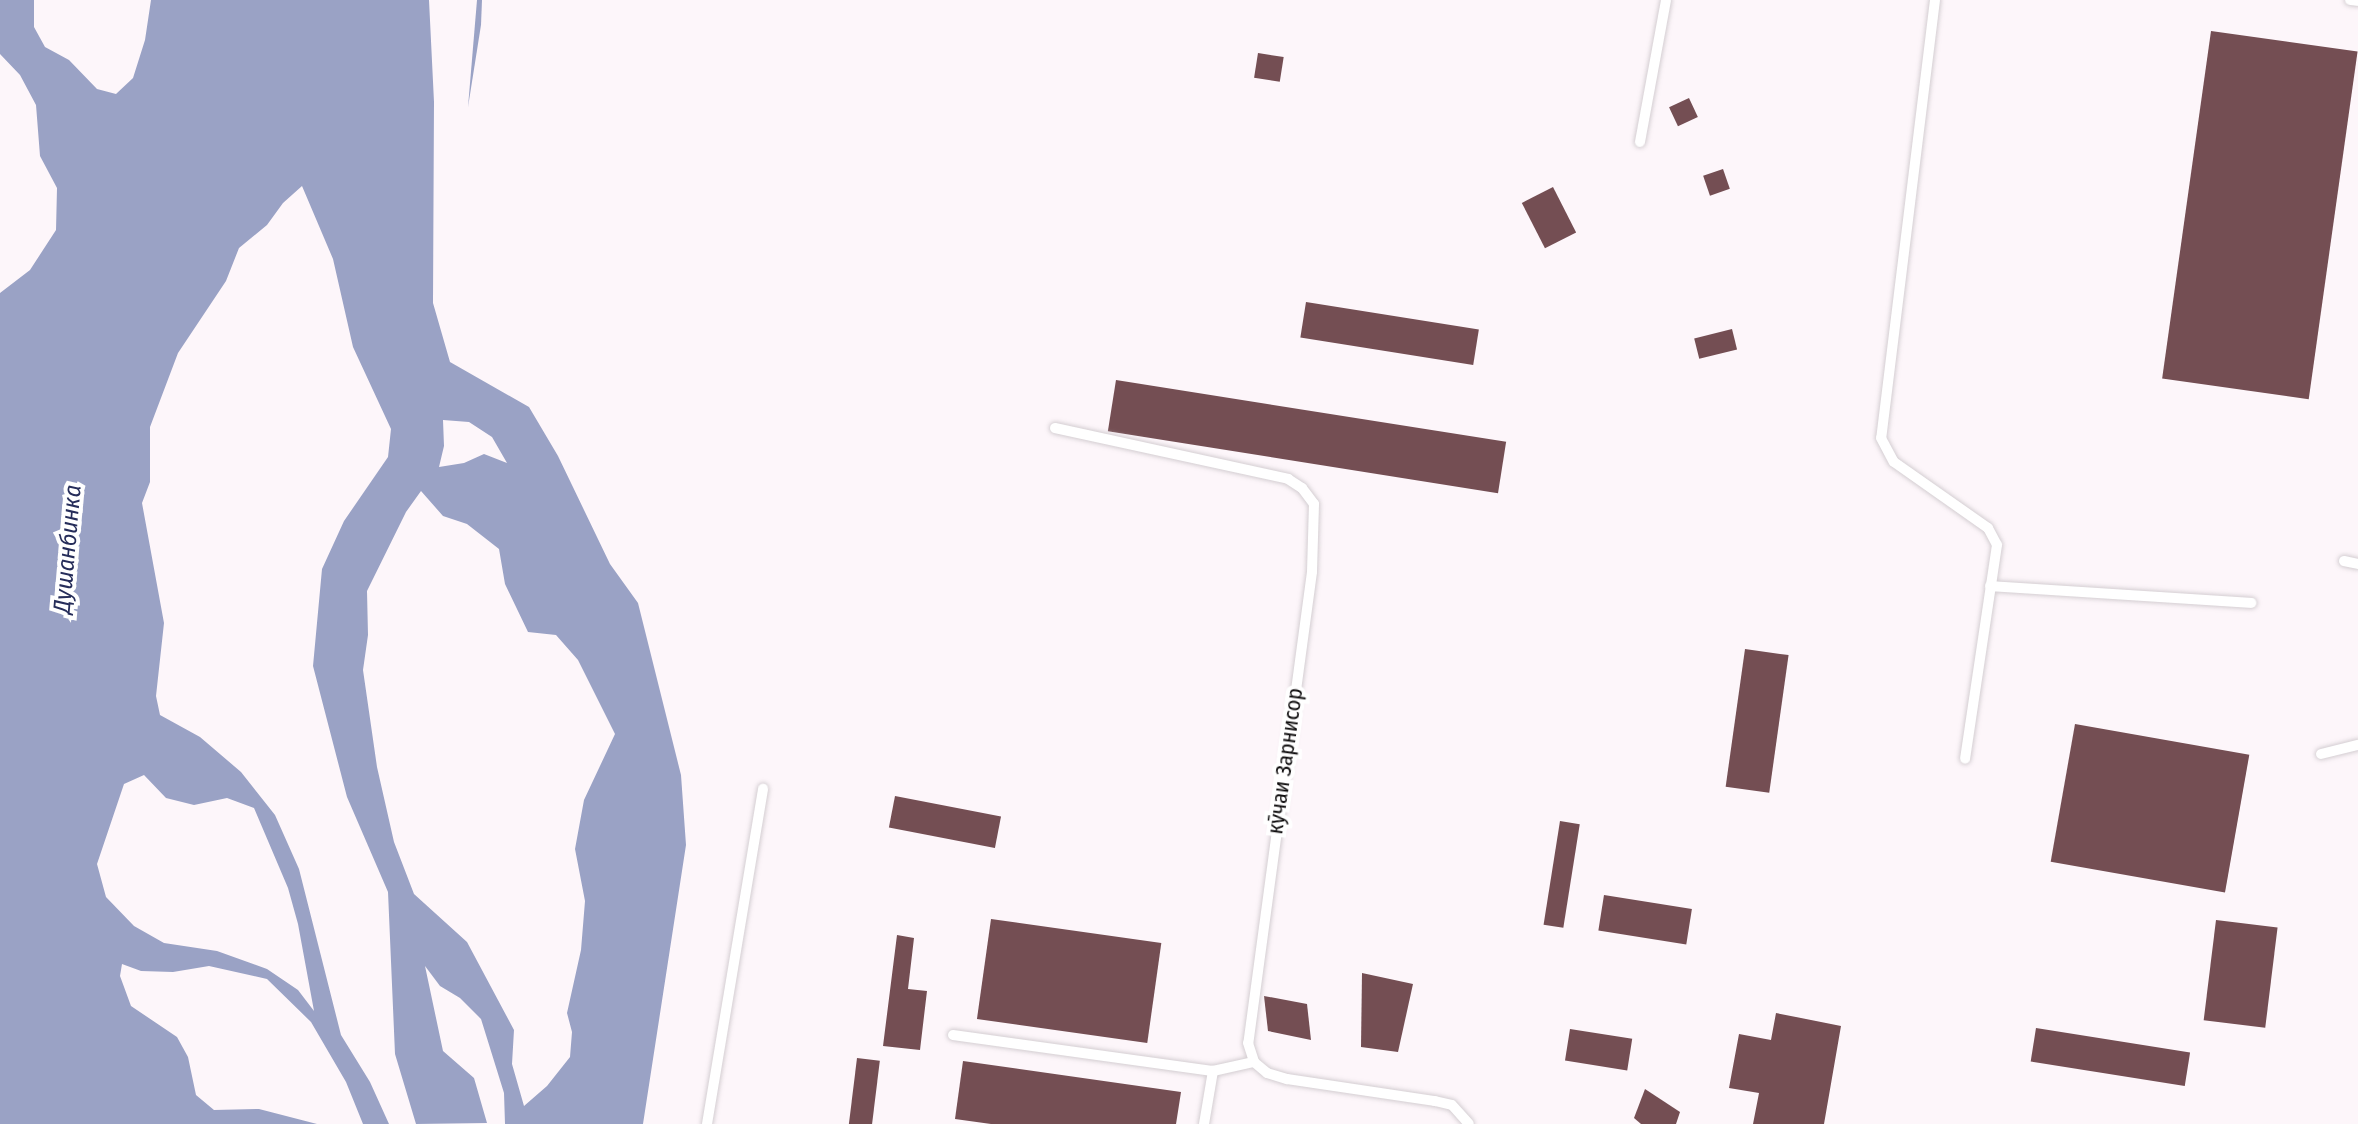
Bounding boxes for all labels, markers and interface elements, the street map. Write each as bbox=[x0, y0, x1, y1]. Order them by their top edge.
water label: Душанбинка bbox=[48, 484, 88, 614]
street label: кӯчаи Зарнисор bbox=[1262, 686, 1308, 836]

